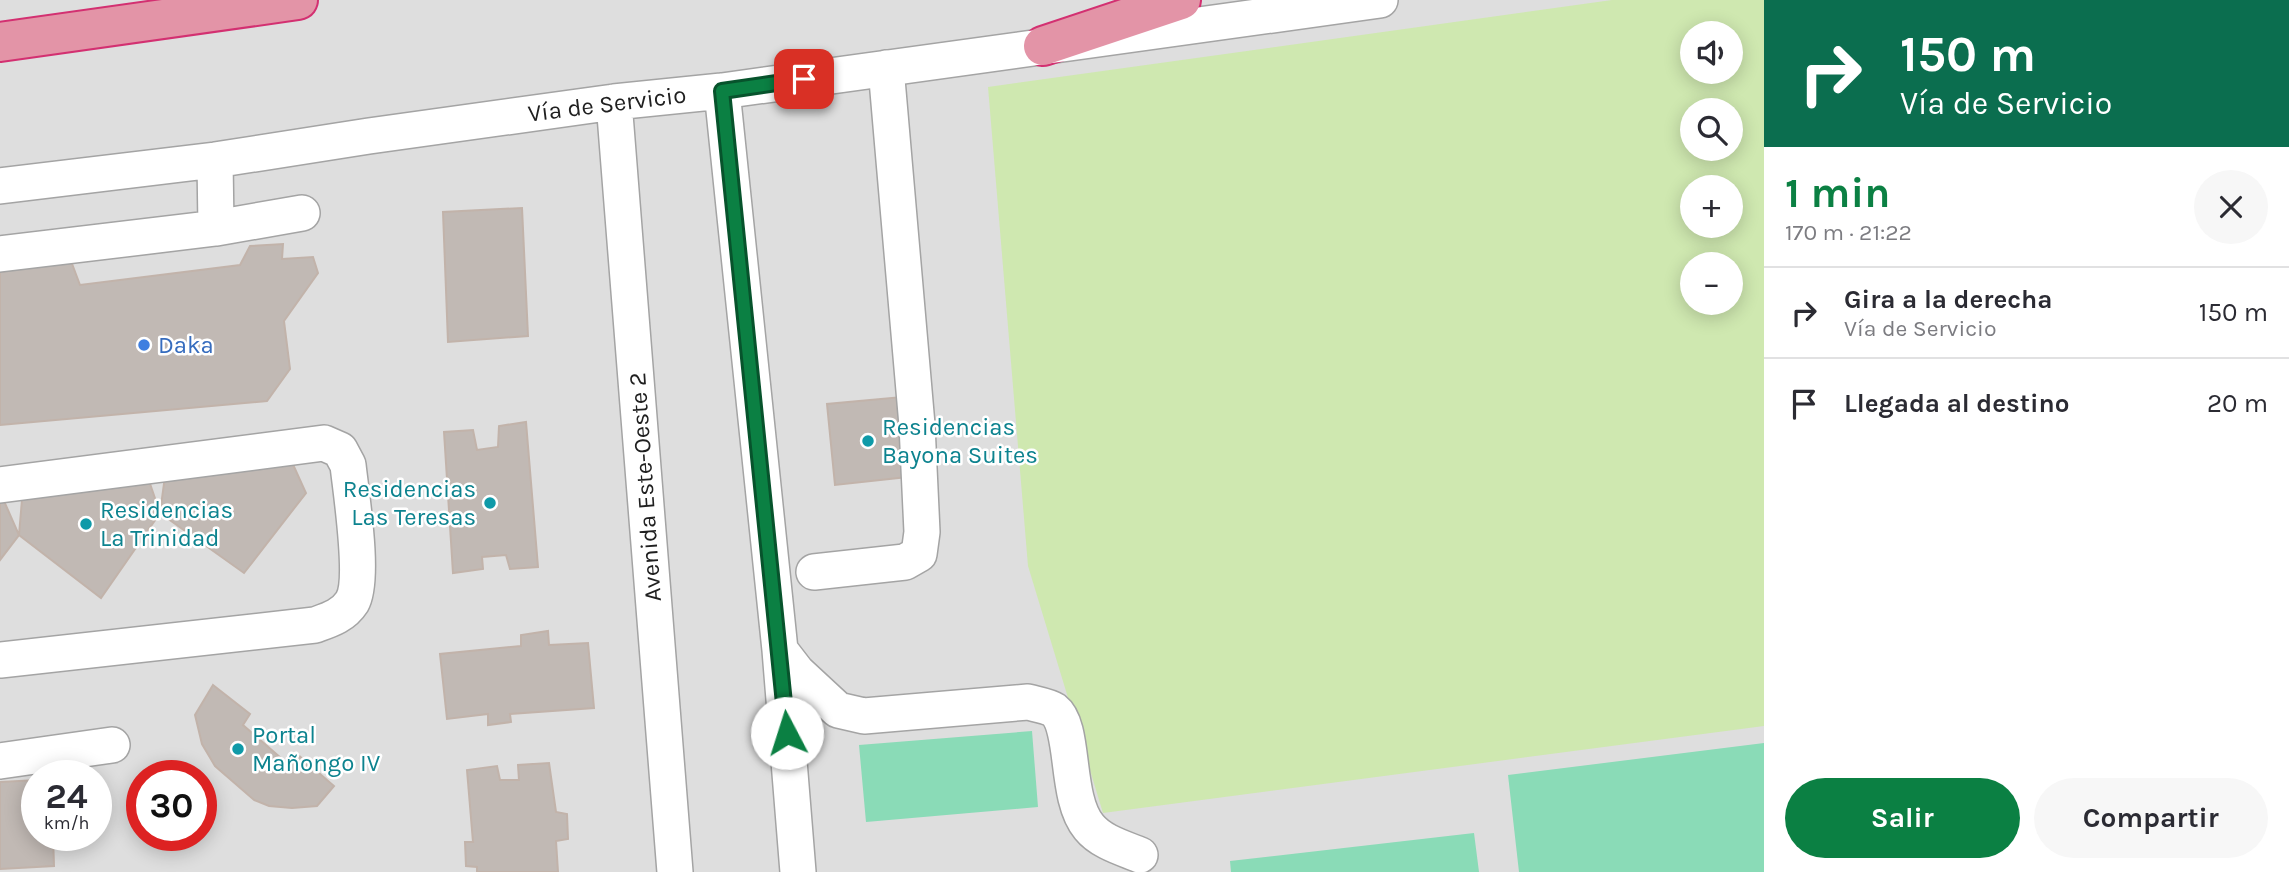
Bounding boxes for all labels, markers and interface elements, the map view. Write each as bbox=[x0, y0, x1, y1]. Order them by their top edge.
map controls bbox=[1680, 21, 1743, 315]
button: sound bbox=[1680, 21, 1743, 84]
text: 150 m bbox=[1900, 26, 2036, 83]
icon: right bbox=[1785, 28, 1876, 119]
pin bbox=[774, 49, 834, 109]
icon: arrive bbox=[785, 60, 823, 98]
street label: Vía de Servicio bbox=[526, 80, 688, 128]
text: Vía de Servicio bbox=[1900, 85, 2112, 122]
button: search bbox=[1680, 98, 1743, 161]
text: 1 min bbox=[1785, 168, 1890, 218]
button: close bbox=[2194, 170, 2268, 244]
button: + bbox=[1680, 175, 1743, 238]
text: 170 m · 21:22 bbox=[1785, 219, 1912, 246]
button: − bbox=[1680, 252, 1743, 315]
text: Gira a la derecha bbox=[1844, 284, 2053, 315]
icon: right bbox=[1785, 294, 1823, 332]
text: 150 m bbox=[2199, 297, 2268, 328]
text: Vía de Servicio bbox=[1844, 315, 1997, 342]
place label: Daka bbox=[158, 331, 214, 359]
marker: Daka bbox=[136, 337, 152, 353]
street label: Avenida Este-Oeste 2 bbox=[623, 371, 667, 603]
icon: arrive bbox=[1785, 385, 1823, 423]
text: Llegada al destino bbox=[1844, 388, 2070, 419]
text: 20 m bbox=[2207, 388, 2268, 419]
place label: Residencias Bayona Suites bbox=[882, 413, 1038, 469]
marker: Residencias Bayona Suites bbox=[860, 433, 876, 449]
place label: Residencias Las Teresas bbox=[343, 475, 476, 531]
marker: Residencias Las Teresas bbox=[482, 495, 498, 511]
place label: Residencias La Trinidad bbox=[100, 496, 233, 552]
marker: Residencias La Trinidad bbox=[78, 516, 94, 532]
position arrow bbox=[750, 696, 824, 770]
place label: Portal Mañongo IV bbox=[252, 721, 381, 777]
marker: Portal Mañongo IV bbox=[230, 741, 246, 757]
speed limit sign: 30 bbox=[126, 760, 217, 851]
text: 24 bbox=[46, 776, 88, 817]
button: Salir bbox=[1785, 778, 2020, 858]
button: Compartir bbox=[2034, 778, 2268, 858]
text: km/h bbox=[44, 812, 89, 834]

